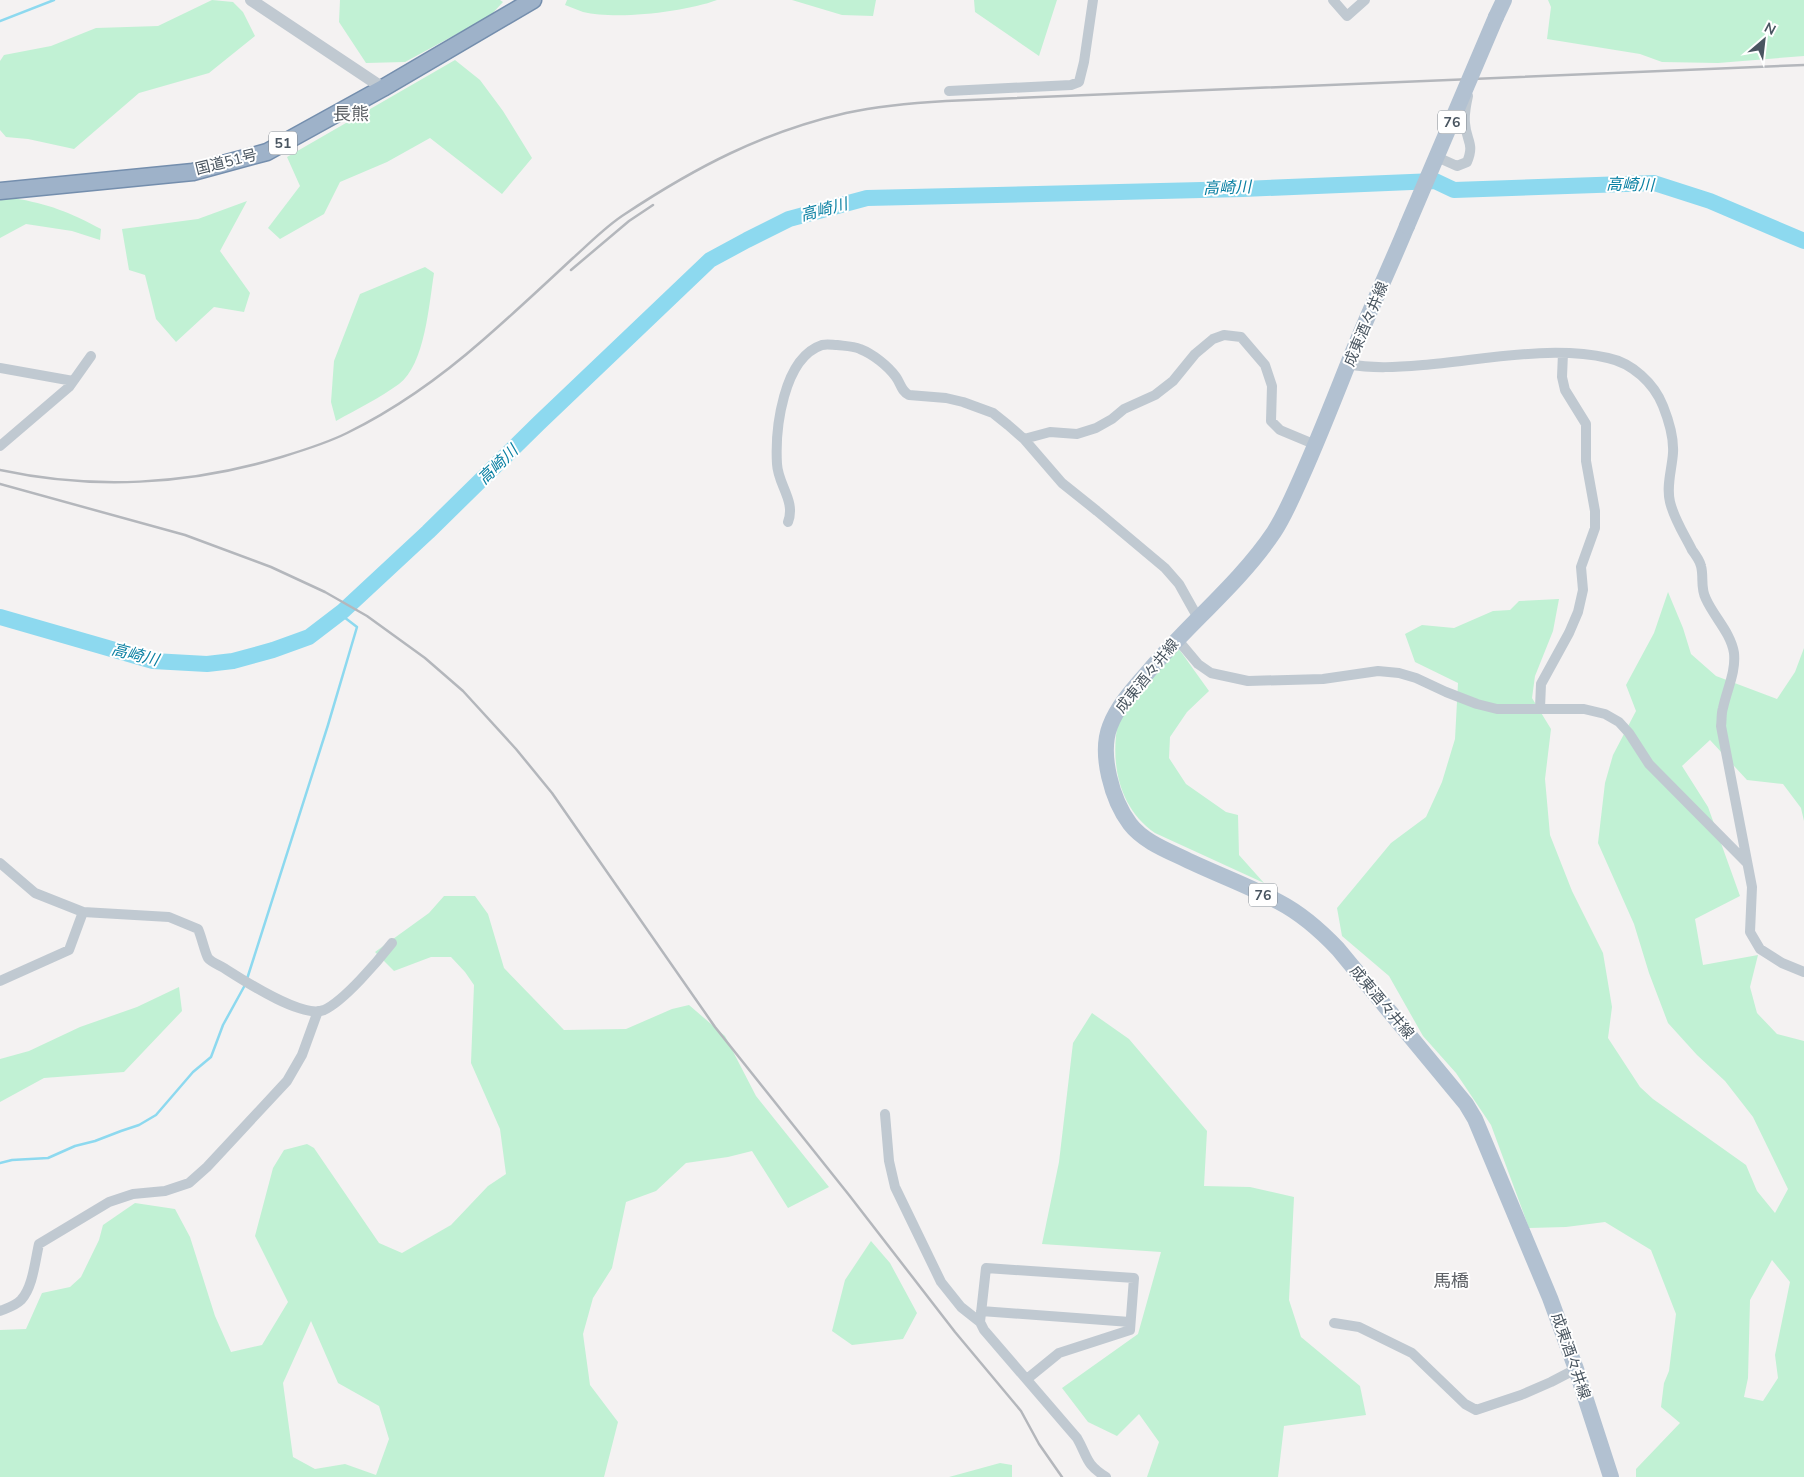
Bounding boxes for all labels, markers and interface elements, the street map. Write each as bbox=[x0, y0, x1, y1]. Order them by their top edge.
north arrow bbox=[1739, 15, 1789, 65]
text: N bbox=[1761, 18, 1779, 40]
district label: 長熊 bbox=[333, 102, 369, 126]
road number: 76 bbox=[1438, 110, 1466, 134]
road number: 51 bbox=[269, 132, 297, 154]
street label: 国道51号 bbox=[193, 145, 259, 179]
water label: 高崎川 bbox=[1606, 174, 1656, 196]
water label: 高崎川 bbox=[1203, 176, 1253, 200]
water label: 高崎川 bbox=[798, 193, 852, 227]
street label: 成東酒々井線 bbox=[1339, 279, 1393, 369]
water label: 高崎川 bbox=[473, 439, 524, 490]
street label: 成東酒々井線 bbox=[1111, 635, 1183, 717]
water label: 高崎川 bbox=[109, 639, 163, 672]
road number: 76 bbox=[1249, 884, 1277, 906]
street label: 成東酒々井線 bbox=[1345, 961, 1419, 1043]
district label: 馬橋 bbox=[1433, 1269, 1469, 1293]
street label: 成東酒々井線 bbox=[1547, 1310, 1595, 1402]

